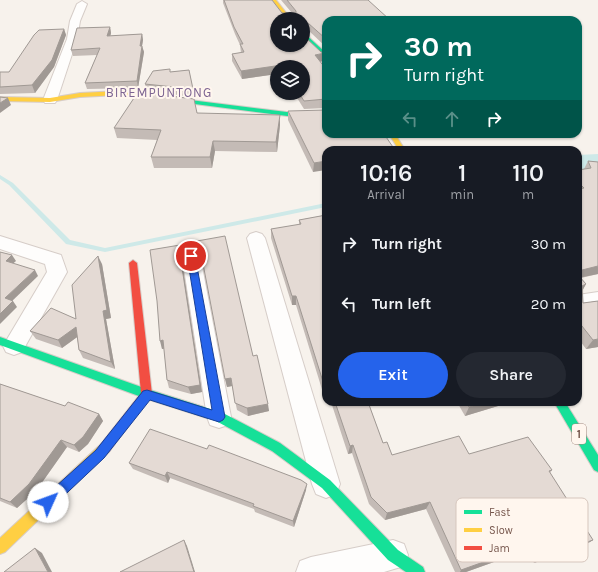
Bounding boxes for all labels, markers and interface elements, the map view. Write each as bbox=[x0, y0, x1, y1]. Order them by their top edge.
map controls bbox=[270, 12, 310, 100]
button: sound bbox=[270, 12, 310, 52]
text: 30 m bbox=[404, 30, 473, 63]
icon: right bbox=[338, 32, 390, 84]
button: layers bbox=[270, 60, 310, 100]
text: Turn right bbox=[404, 64, 484, 86]
district label: BIREMPUNTONG bbox=[106, 85, 212, 100]
icon: left bbox=[399, 108, 421, 130]
icon: ahead bbox=[441, 108, 463, 130]
icon: right bbox=[483, 108, 505, 130]
text: 10:16 bbox=[360, 159, 412, 187]
text: 1 bbox=[458, 159, 466, 187]
text: 110 bbox=[512, 159, 544, 187]
text: Arrival bbox=[367, 187, 405, 202]
text: min bbox=[450, 187, 474, 202]
text: m bbox=[522, 187, 534, 202]
icon: right bbox=[338, 233, 360, 255]
text: Turn right bbox=[372, 235, 442, 253]
text: 30 m bbox=[531, 235, 566, 253]
pin bbox=[174, 239, 208, 273]
icon: arrive bbox=[180, 245, 202, 267]
icon: left bbox=[338, 293, 360, 315]
text: Turn left bbox=[372, 295, 431, 313]
text: 20 m bbox=[531, 295, 566, 313]
button: Exit bbox=[338, 352, 448, 398]
button: Share bbox=[456, 352, 566, 398]
road number: 1 bbox=[572, 424, 586, 444]
position arrow bbox=[27, 481, 69, 523]
legend bbox=[456, 498, 588, 562]
text: Fast bbox=[489, 506, 510, 519]
text: Slow bbox=[489, 524, 513, 537]
text: Jam bbox=[489, 542, 510, 555]

